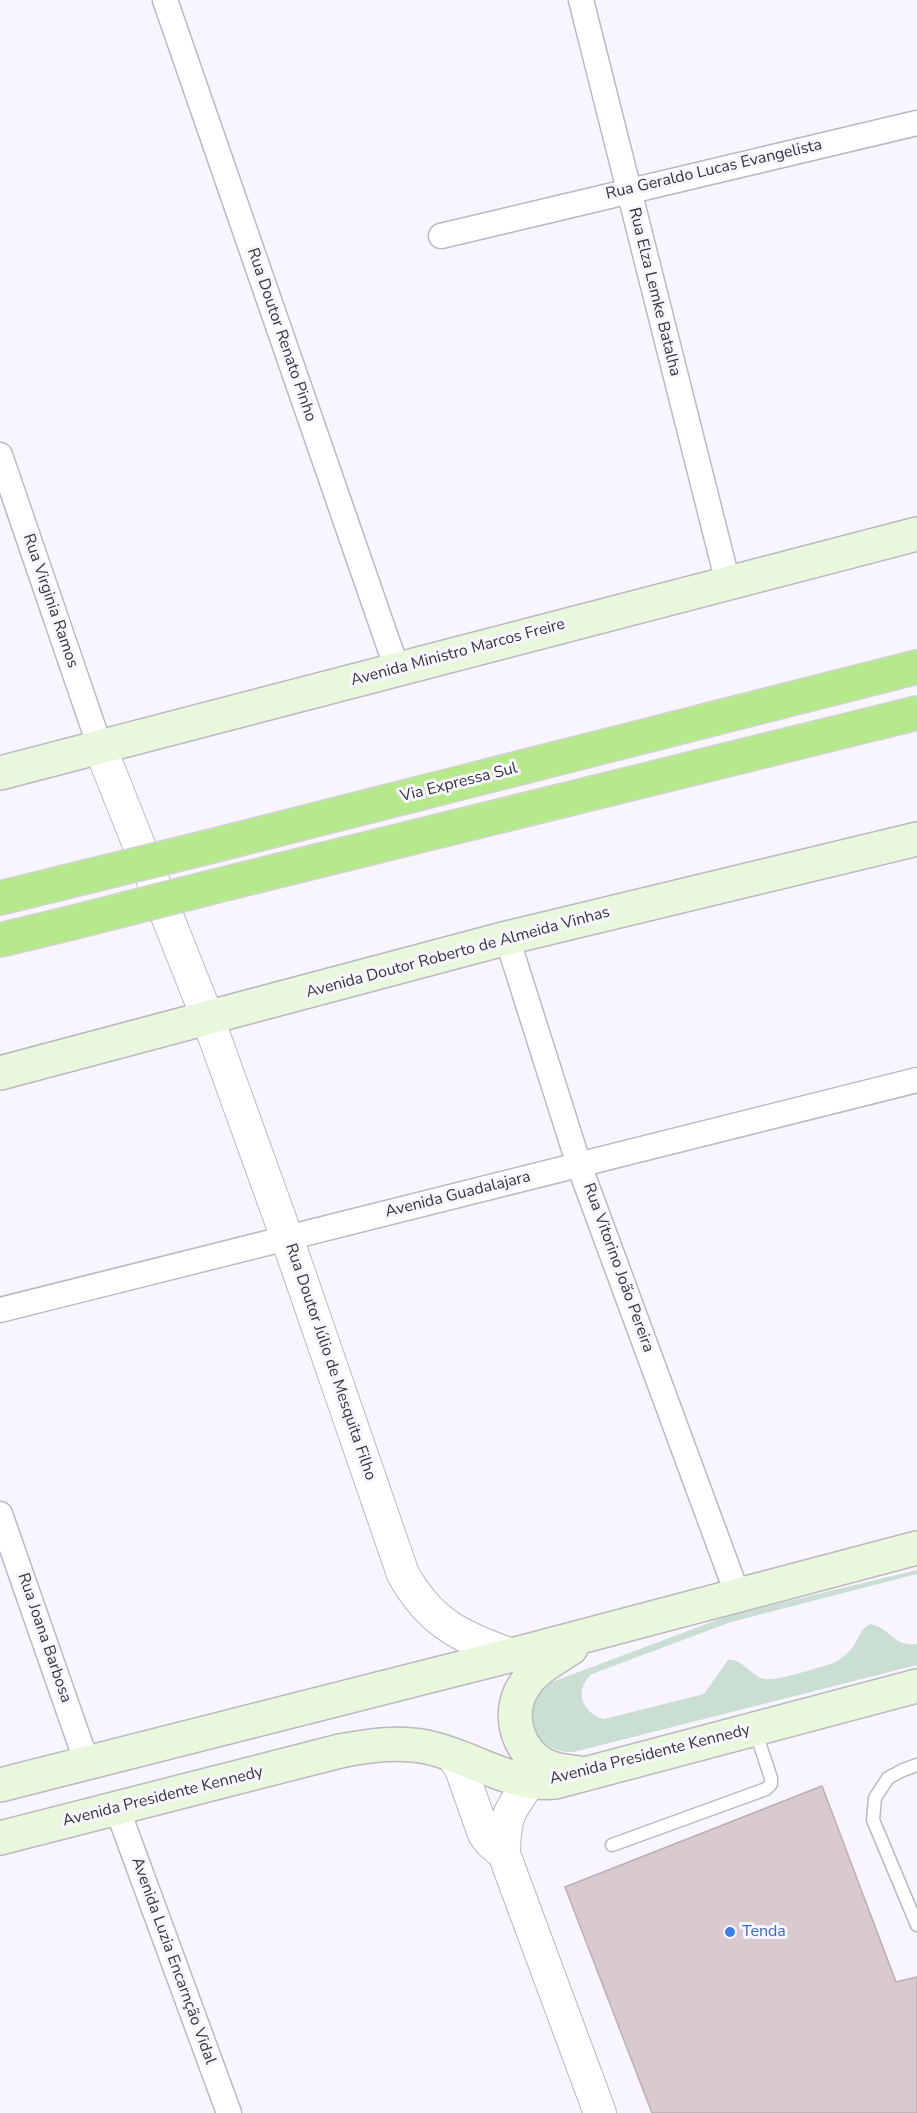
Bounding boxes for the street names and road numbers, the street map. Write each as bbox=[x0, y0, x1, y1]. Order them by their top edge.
street label: Rua Geraldo Lucas Evangelista bbox=[604, 136, 824, 204]
street label: Rua Elza Lemke Batalha bbox=[624, 206, 684, 378]
street label: Rua Doutor Renato Pinho bbox=[242, 246, 320, 424]
street label: Rua Virginia Ramos bbox=[18, 531, 82, 671]
street label: Avenida Ministro Marcos Freire bbox=[349, 615, 567, 691]
street label: Via Expressa Sul bbox=[398, 759, 520, 807]
street label: Avenida Doutor Roberto de Almeida Vinhas bbox=[304, 903, 612, 1003]
street label: Avenida Guadalajara bbox=[383, 1168, 533, 1222]
street label: Rua Vitorino João Pereira bbox=[578, 1181, 658, 1355]
street label: Rua Doutor Júlio de Mesquita Filho bbox=[280, 1241, 380, 1483]
street label: Rua Joana Barbosa bbox=[13, 1571, 75, 1705]
street label: Avenida Presidente Kennedy bbox=[548, 1721, 752, 1789]
street label: Avenida Presidente Kennedy bbox=[61, 1763, 265, 1831]
street label: Avenida Luzia Encarnção Vidal bbox=[127, 1855, 219, 2067]

